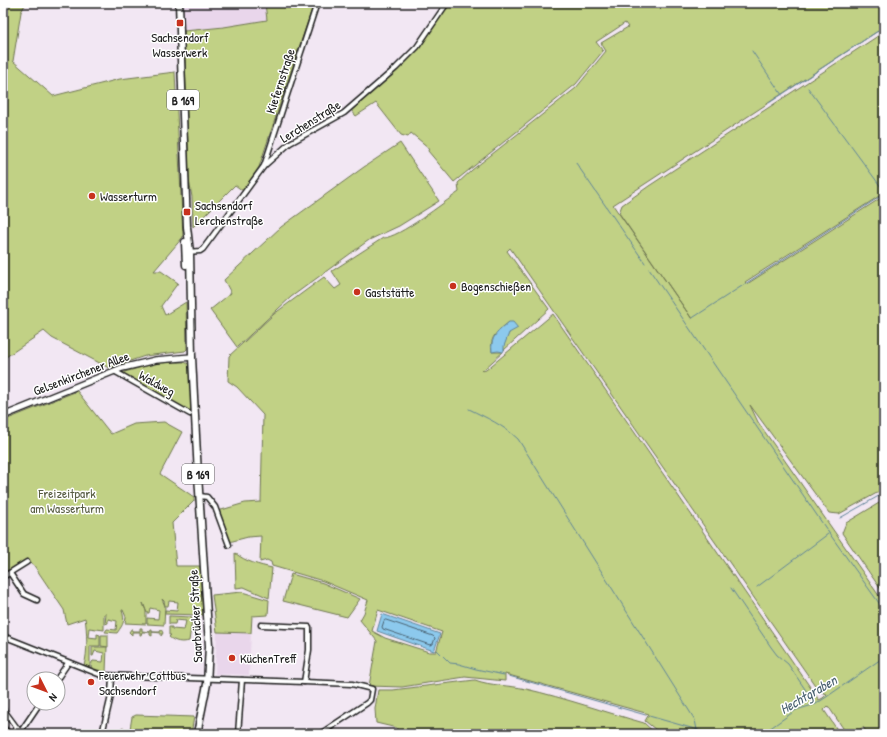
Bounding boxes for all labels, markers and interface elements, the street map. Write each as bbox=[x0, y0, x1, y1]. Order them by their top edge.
marker: Sachsendorf Wasserwerk bbox=[175, 18, 185, 28]
place label: Sachsendorf Wasserwerk bbox=[151, 28, 209, 61]
street label: Kiefernstraße bbox=[261, 46, 299, 116]
road number: B 169 bbox=[167, 90, 199, 110]
street label: Lerchenstraße bbox=[276, 95, 344, 147]
place label: Wasserturm bbox=[100, 187, 157, 205]
marker: Wasserturm bbox=[87, 191, 97, 201]
place label: Sachsendorf Lerchenstraße bbox=[195, 196, 263, 229]
marker: Sachsendorf Lerchenstraße bbox=[182, 207, 192, 217]
place label: Bogenschießen bbox=[461, 277, 531, 295]
marker: Bogenschießen bbox=[448, 281, 458, 291]
place label: Gaststätte bbox=[365, 283, 415, 301]
marker: Gaststätte bbox=[352, 287, 362, 297]
street label: Gelsenkirchener Allee bbox=[31, 346, 131, 400]
street label: Waldweg bbox=[136, 366, 178, 400]
road number: B 169 bbox=[182, 464, 214, 484]
park label: Freizeitpark am Wasserturm bbox=[30, 484, 104, 517]
street label: Saarbrücker Straße bbox=[184, 569, 206, 663]
place label: KüchenTreff bbox=[240, 649, 297, 667]
marker: KüchenTreff bbox=[227, 653, 237, 663]
place label: Feuerwehr Cottbus Sachsendorf bbox=[98, 666, 186, 699]
water label: Hechtgraben bbox=[776, 669, 842, 719]
north arrow bbox=[26, 671, 66, 711]
marker: Feuerwehr Cottbus Sachsendorf bbox=[86, 677, 96, 687]
text: N bbox=[46, 691, 61, 705]

